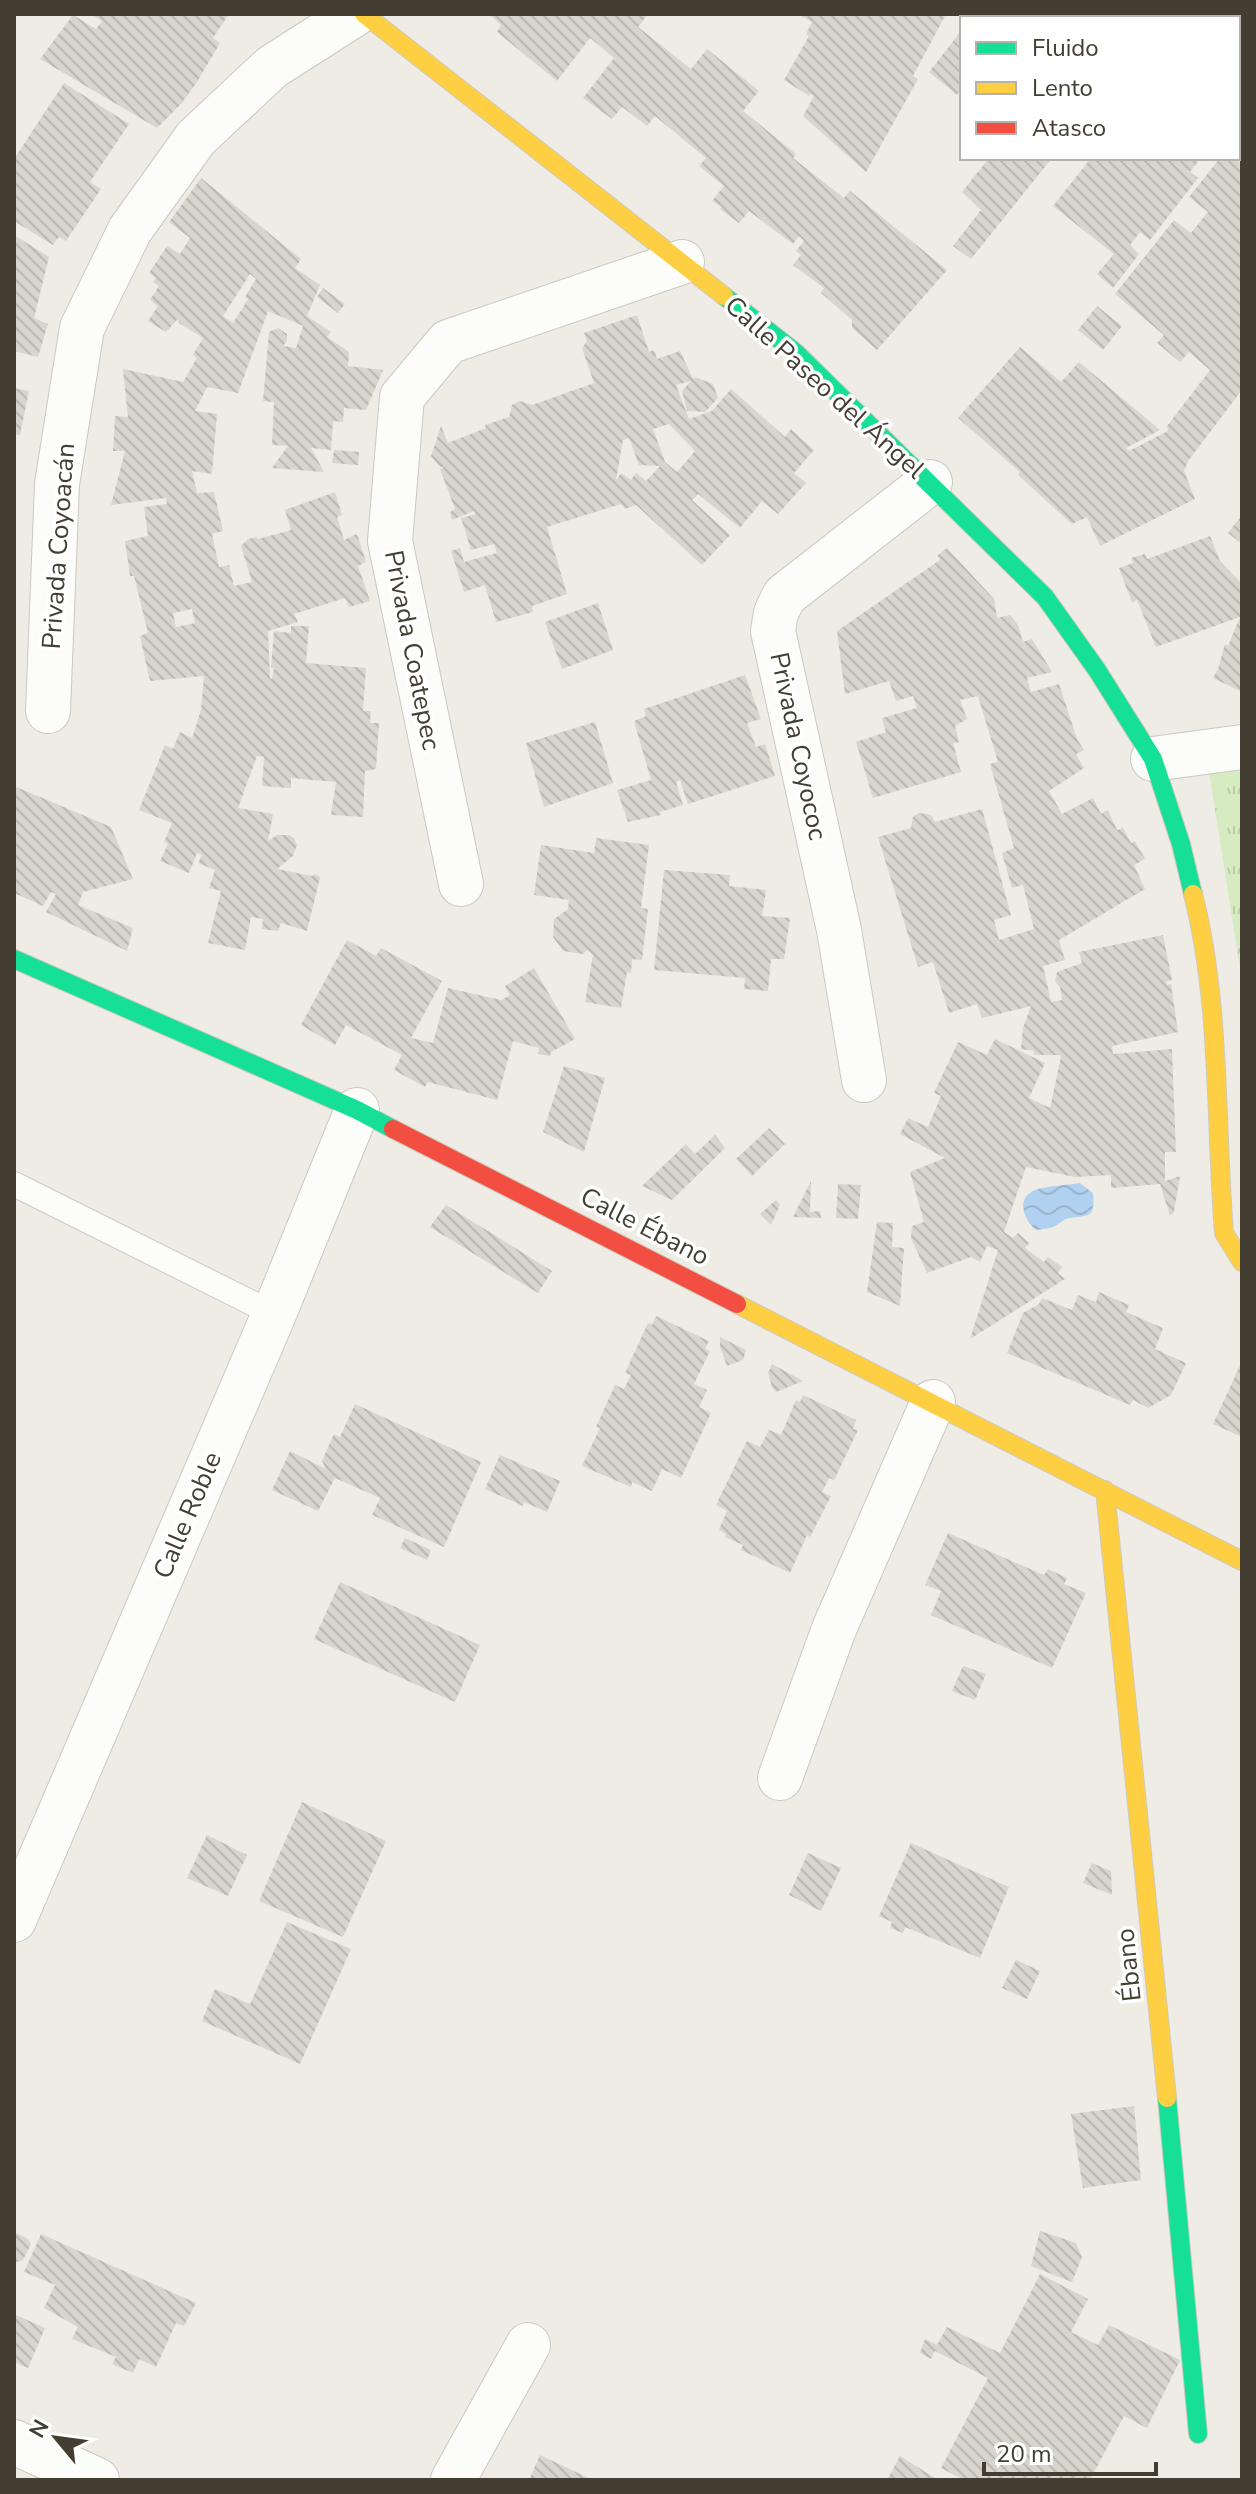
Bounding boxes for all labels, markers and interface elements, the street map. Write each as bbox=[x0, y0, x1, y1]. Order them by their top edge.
legend bbox=[960, 16, 1240, 160]
text: Fluido bbox=[1032, 32, 1099, 64]
text: Lento bbox=[1032, 72, 1093, 104]
text: Atasco bbox=[1032, 112, 1106, 144]
street label: Calle Paseo del Ángel bbox=[717, 288, 932, 487]
street label: Privada Coyoacán bbox=[34, 442, 83, 650]
street label: Privada Coatepec bbox=[376, 547, 449, 753]
street label: Privada Coyococ bbox=[762, 649, 835, 843]
street label: Calle Ébano bbox=[574, 1179, 715, 1274]
street label: Calle Roble bbox=[145, 1446, 230, 1584]
street label: Ébano bbox=[1107, 1927, 1150, 2003]
north arrow bbox=[16, 2398, 96, 2478]
text: N bbox=[22, 2414, 56, 2443]
scale bar bbox=[984, 2426, 1156, 2476]
text: 20 m bbox=[996, 2438, 1052, 2470]

